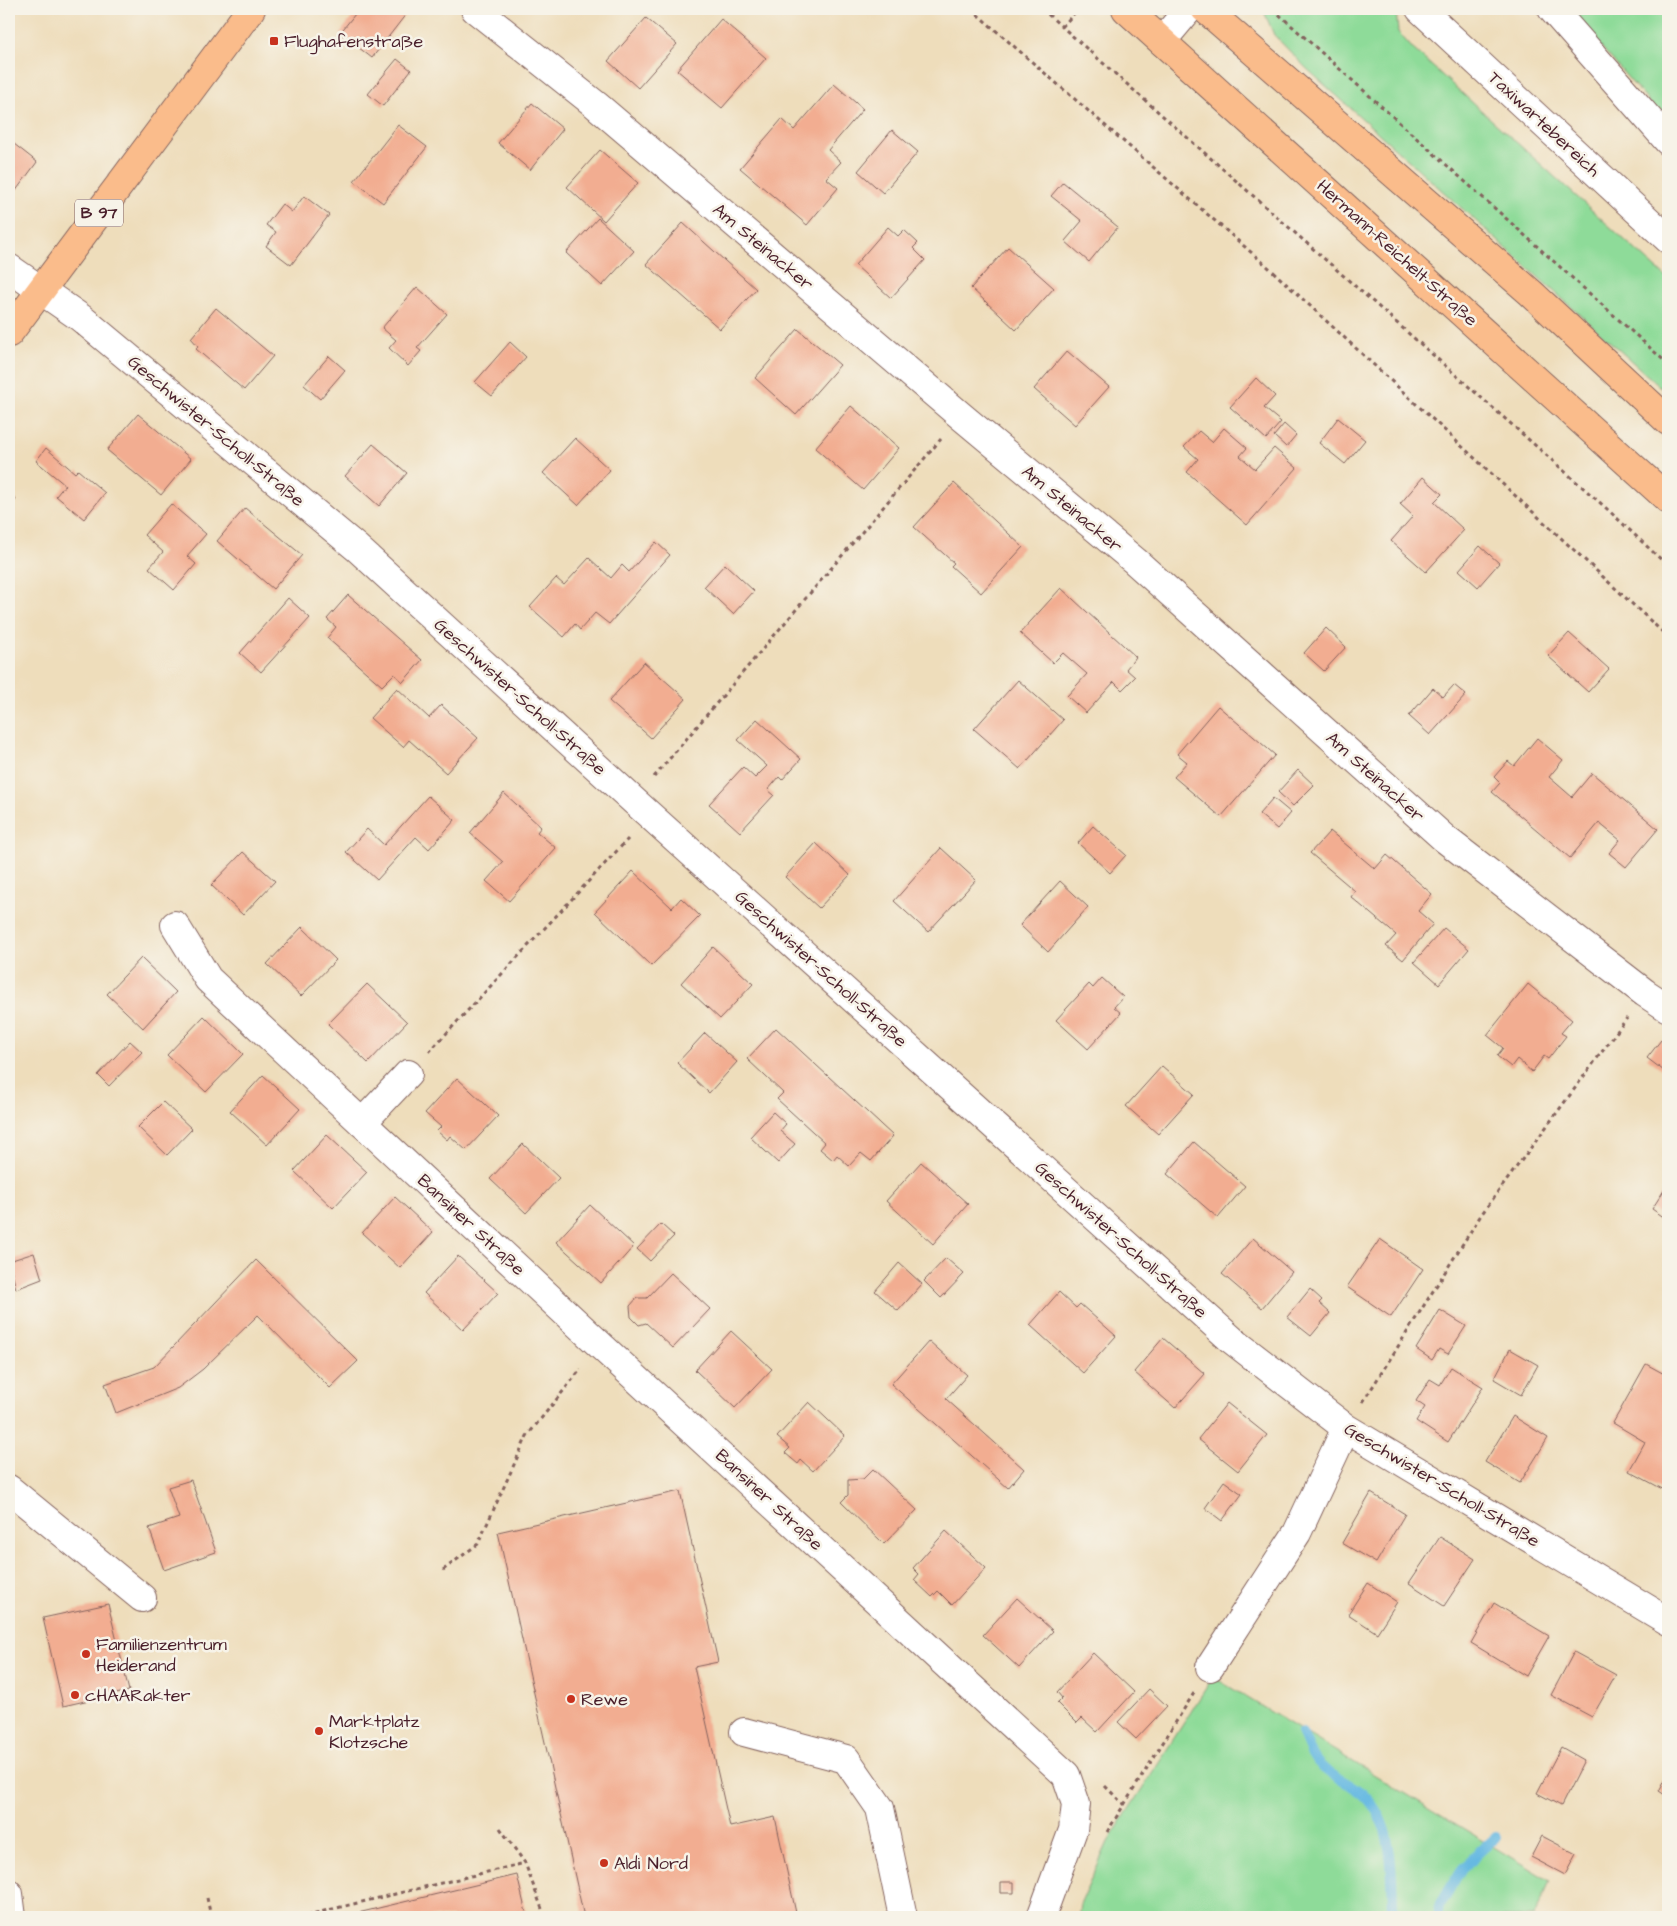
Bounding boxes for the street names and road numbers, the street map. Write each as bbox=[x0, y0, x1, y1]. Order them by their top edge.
street label: Taxiwartebereich bbox=[1483, 65, 1606, 183]
street label: Hermann-Reichelt-Straße bbox=[1311, 174, 1483, 332]
street label: Am Steinacker bbox=[707, 197, 819, 297]
road number: B 97 bbox=[75, 200, 123, 227]
street label: Geschwister-Scholl-Straße bbox=[122, 349, 310, 513]
street label: Am Steinacker bbox=[1016, 459, 1128, 559]
street label: Geschwister-Scholl-Straße bbox=[428, 613, 612, 781]
street label: Am Steinacker bbox=[1320, 726, 1430, 828]
street label: Geschwister-Scholl-Straße bbox=[729, 885, 913, 1053]
street label: Geschwister-Scholl-Straße bbox=[1029, 1156, 1213, 1324]
street label: Bansiner Straße bbox=[412, 1168, 531, 1282]
street label: Geschwister-Scholl-Straße bbox=[1340, 1417, 1545, 1554]
street label: Bansiner Straße bbox=[710, 1443, 829, 1557]

